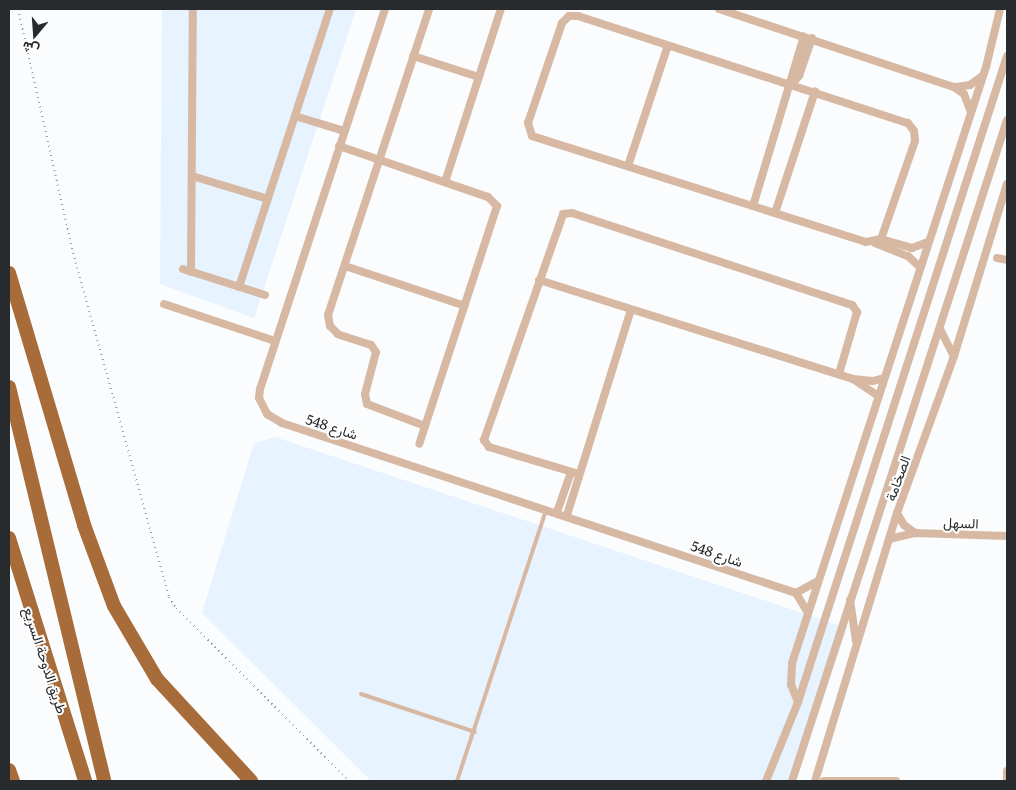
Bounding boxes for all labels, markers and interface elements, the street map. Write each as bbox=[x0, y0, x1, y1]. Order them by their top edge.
north arrow bbox=[10, 10, 60, 60]
text: ش bbox=[19, 37, 41, 61]
street label: شارع 548 bbox=[304, 410, 360, 442]
street label: الصخامة bbox=[881, 453, 913, 503]
street label: السهل bbox=[943, 513, 979, 531]
street label: شارع 548 bbox=[689, 536, 745, 570]
street label: طريق الدوحة السريع bbox=[21, 605, 71, 715]

